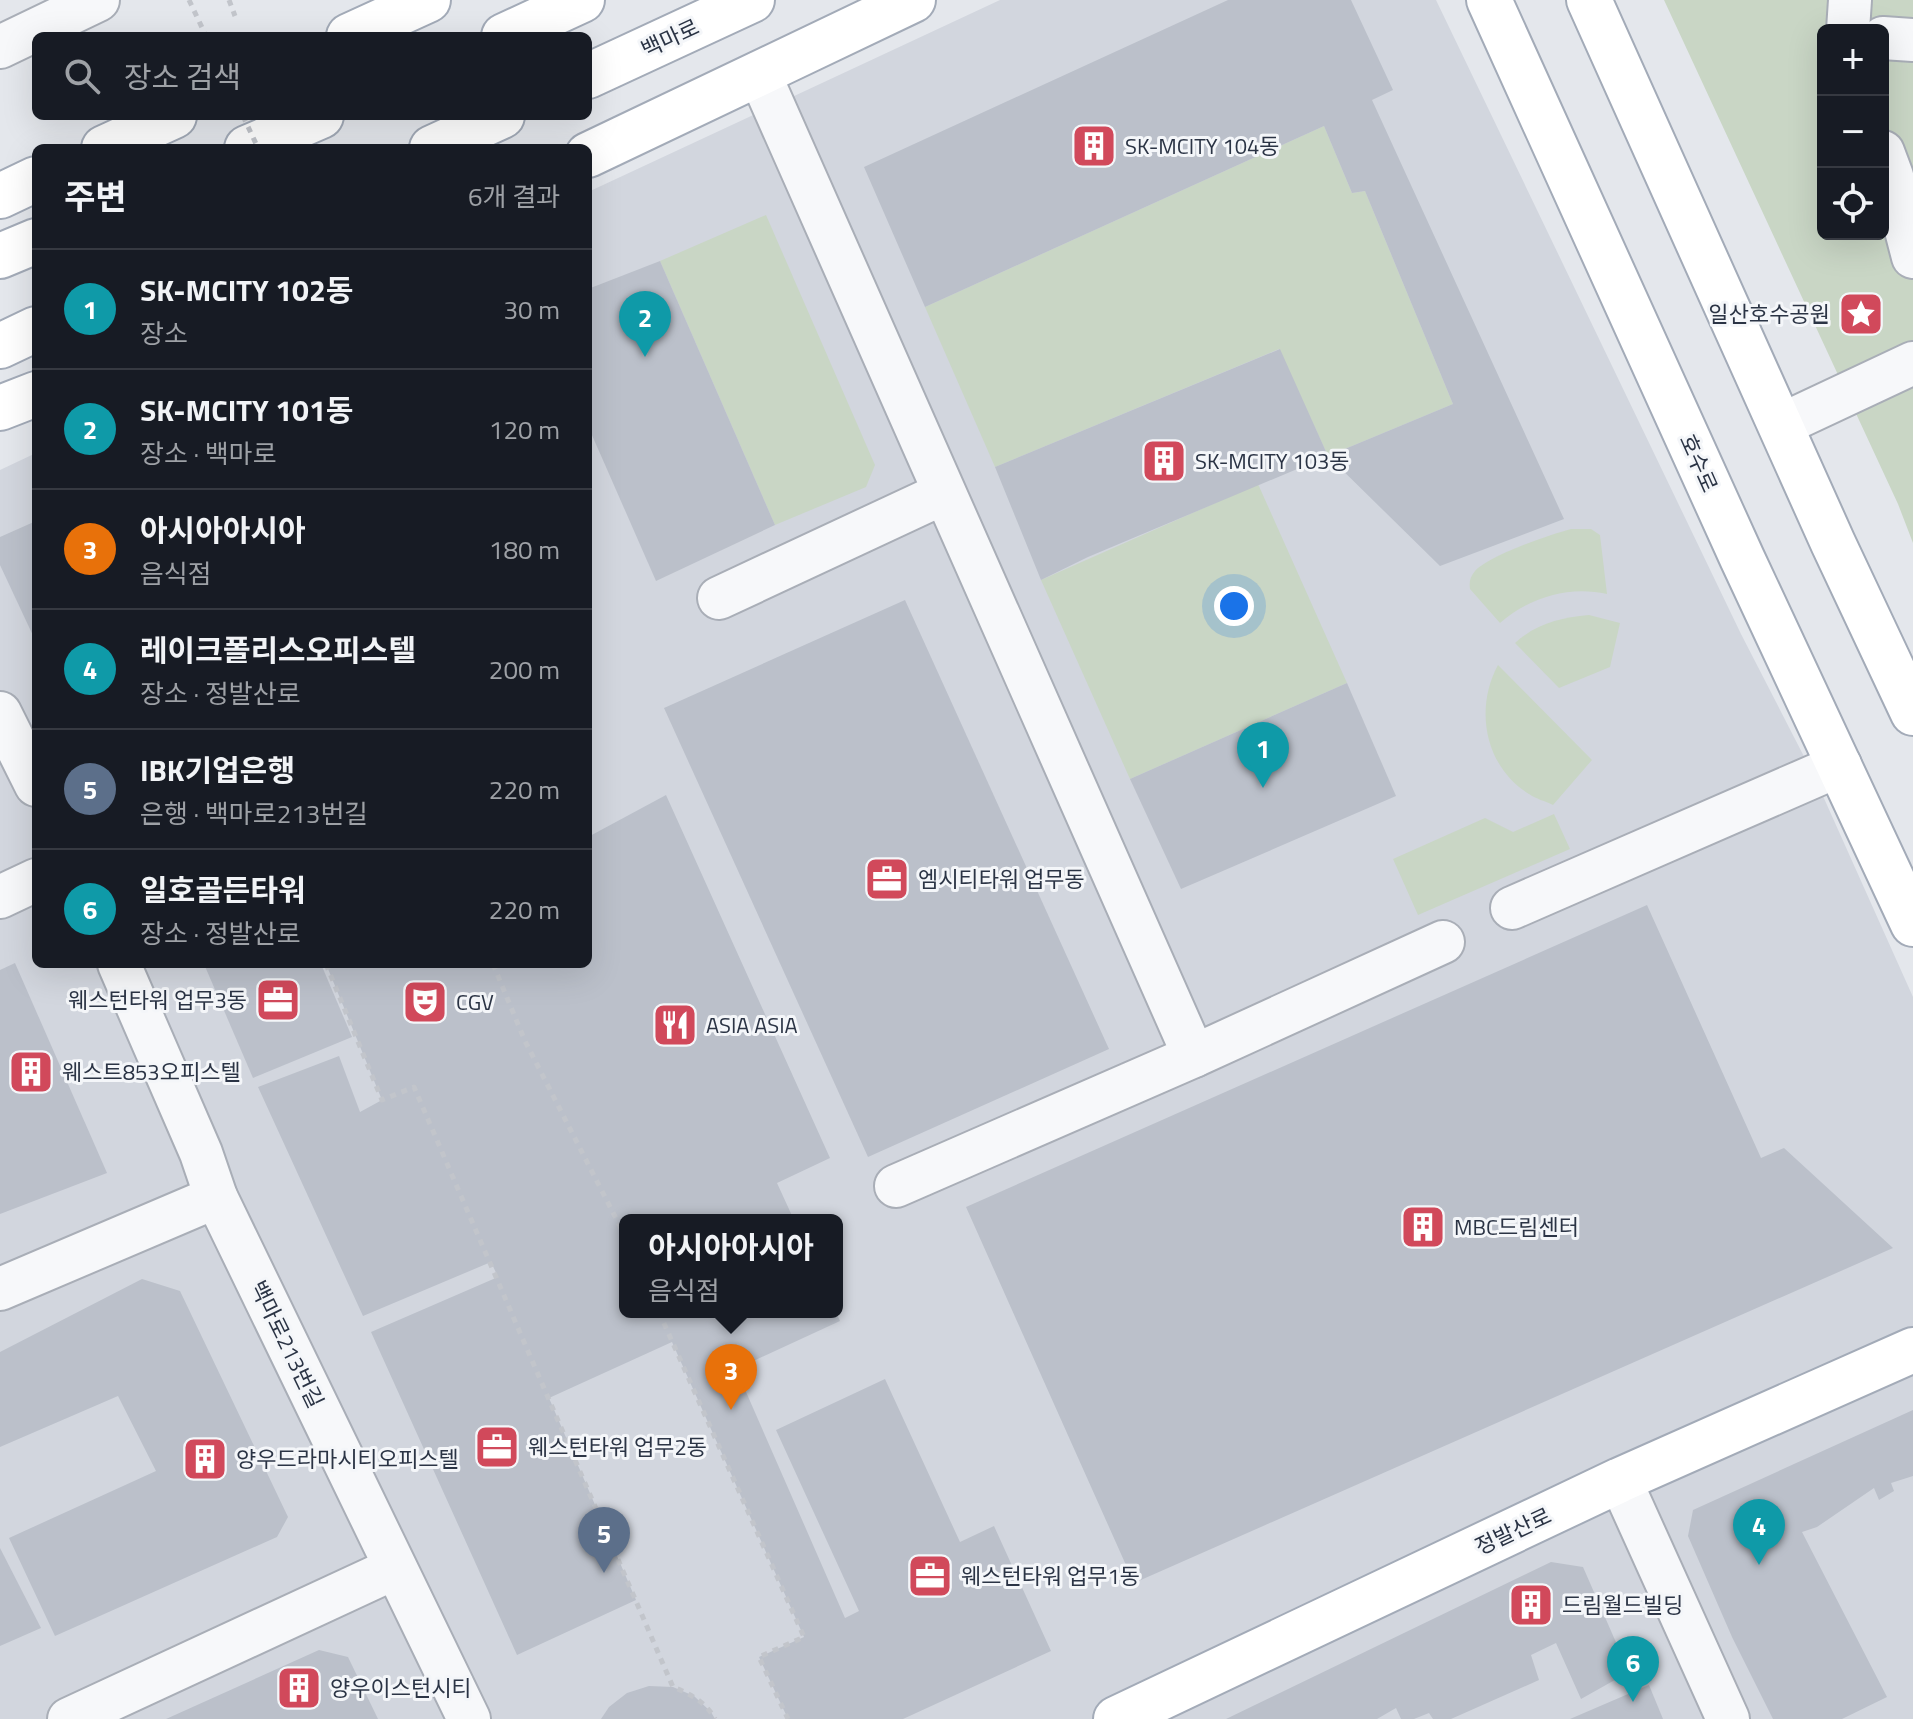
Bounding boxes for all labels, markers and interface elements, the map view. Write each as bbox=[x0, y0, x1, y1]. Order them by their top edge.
street label: 백마로 bbox=[635, 10, 705, 66]
map controls bbox=[1817, 24, 1889, 240]
button: + bbox=[1817, 24, 1889, 96]
search box bbox=[32, 32, 592, 120]
icon: search bbox=[60, 54, 104, 98]
text: 장소 검색 bbox=[124, 54, 241, 100]
button: − bbox=[1817, 96, 1889, 168]
building icon: SK-MCITY 104동 bbox=[1070, 122, 1118, 170]
place label: SK-MCITY 104동 bbox=[1125, 129, 1280, 163]
button: locate bbox=[1817, 168, 1889, 240]
text: 주변 bbox=[64, 170, 127, 222]
text: 6개 결과 bbox=[468, 177, 560, 216]
text: SK-MCITY 102동 bbox=[140, 267, 353, 313]
text: 1 bbox=[83, 290, 97, 329]
text: 30 m bbox=[503, 290, 560, 329]
place icon: 일산호수공원 bbox=[1837, 290, 1885, 338]
pin: 2 bbox=[619, 291, 671, 357]
place label: 일산호수공원 bbox=[1709, 297, 1830, 331]
text: 장소 bbox=[140, 314, 188, 353]
text: SK-MCITY 101동 bbox=[140, 387, 353, 433]
text: 2 bbox=[83, 410, 97, 449]
text: 120 m bbox=[489, 410, 560, 449]
street label: 호수로 bbox=[1671, 428, 1727, 498]
text: 장소 · 백마로 bbox=[140, 434, 277, 473]
building icon: SK-MCITY 103동 bbox=[1140, 437, 1188, 485]
place label: SK-MCITY 103동 bbox=[1195, 444, 1350, 478]
text: 아시아아시아 bbox=[140, 507, 306, 553]
text: 3 bbox=[83, 530, 97, 569]
text: 180 m bbox=[489, 530, 560, 569]
text: 음식점 bbox=[140, 554, 212, 593]
your location bbox=[1214, 586, 1254, 626]
text: 레이크폴리스오피스텔 bbox=[140, 627, 416, 673]
text: 4 bbox=[83, 650, 97, 689]
text: 200 m bbox=[489, 650, 560, 689]
text: 장소 · 정발산로 bbox=[140, 674, 301, 713]
pin: 1 bbox=[1237, 722, 1289, 788]
text: IBK기업은행 bbox=[140, 747, 295, 793]
text: 5 bbox=[83, 770, 97, 809]
text: 220 m bbox=[489, 770, 560, 809]
text: 은행 · 백마로213번길 bbox=[140, 794, 368, 833]
office icon: 엠시티타워 업무동 bbox=[863, 855, 911, 903]
place label: 엠시티타워 업무동 bbox=[918, 862, 1085, 896]
text: 일호골든타워 bbox=[140, 867, 306, 913]
text: 6 bbox=[83, 890, 97, 929]
text: 220 m bbox=[489, 890, 560, 929]
text: 장소 · 정발산로 bbox=[140, 914, 301, 953]
office icon: 웨스턴타워 업무3동 bbox=[254, 976, 302, 1024]
theatre icon: CGV bbox=[401, 978, 449, 1026]
place label: 웨스턴타워 업무3동 bbox=[68, 983, 247, 1017]
place label: CGV bbox=[456, 985, 494, 1019]
restaurant icon: ASIA ASIA bbox=[651, 1001, 699, 1049]
place label: ASIA ASIA bbox=[706, 1008, 798, 1042]
building icon: 웨스트853오피스텔 bbox=[7, 1048, 55, 1096]
place label: 웨스트853오피스텔 bbox=[62, 1055, 241, 1089]
building icon: MBC드림센터 bbox=[1399, 1203, 1447, 1251]
place label: MBC드림센터 bbox=[1454, 1210, 1579, 1244]
popup bbox=[619, 1214, 843, 1318]
text: 아시아아시아 bbox=[648, 1224, 814, 1270]
text: 음식점 bbox=[648, 1271, 720, 1310]
street label: 백마로213번길 bbox=[241, 1274, 333, 1414]
pin: 3 bbox=[705, 1344, 757, 1410]
office icon: 웨스턴타워 업무2동 bbox=[473, 1423, 521, 1471]
place label: 웨스턴타워 업무2동 bbox=[528, 1430, 707, 1464]
building icon: 양우드라마시티오피스텔 bbox=[181, 1435, 229, 1483]
place label: 양우드라마시티오피스텔 bbox=[236, 1442, 459, 1476]
street label: 정발산로 bbox=[1469, 1498, 1557, 1564]
pin: 4 bbox=[1733, 1499, 1785, 1565]
pin: 5 bbox=[578, 1507, 630, 1573]
office icon: 웨스턴타워 업무1동 bbox=[906, 1552, 954, 1600]
place label: 웨스턴타워 업무1동 bbox=[961, 1559, 1140, 1593]
building icon: 드림월드빌딩 bbox=[1507, 1581, 1555, 1629]
place label: 드림월드빌딩 bbox=[1562, 1588, 1683, 1622]
pin: 6 bbox=[1607, 1636, 1659, 1702]
building icon: 양우이스턴시티 bbox=[275, 1664, 323, 1712]
place label: 양우이스턴시티 bbox=[330, 1671, 472, 1705]

